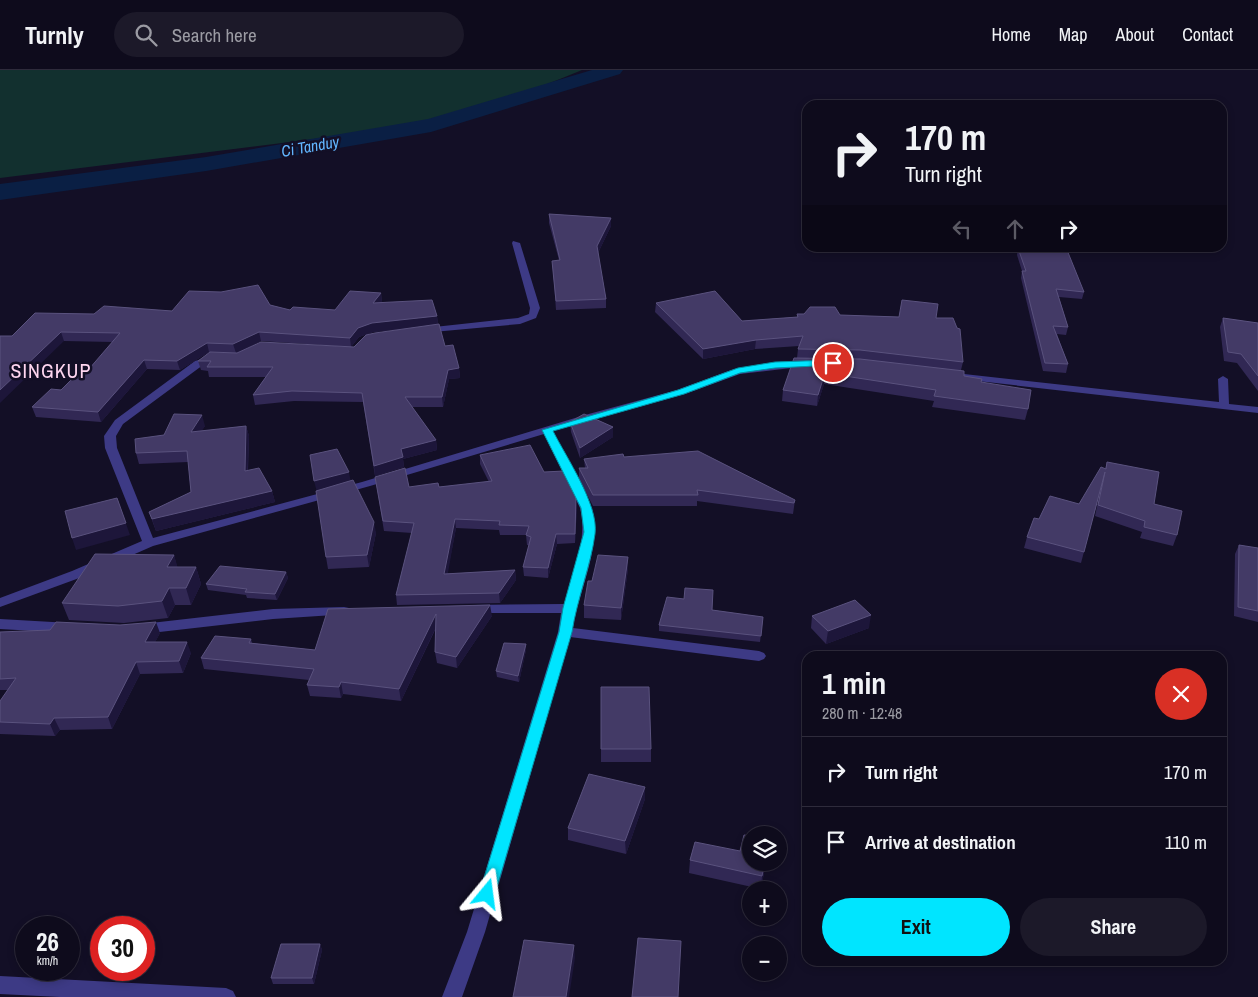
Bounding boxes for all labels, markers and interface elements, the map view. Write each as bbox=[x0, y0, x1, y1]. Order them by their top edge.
search box bbox=[114, 12, 464, 57]
text: Turnly bbox=[25, 19, 84, 51]
icon: search bbox=[132, 21, 160, 49]
text: Search here bbox=[172, 22, 257, 48]
text: Home bbox=[991, 22, 1031, 47]
text: Map bbox=[1059, 22, 1088, 47]
text: About bbox=[1116, 22, 1154, 47]
text: Contact bbox=[1182, 22, 1233, 47]
text: 170 m bbox=[905, 114, 986, 161]
icon: right bbox=[822, 120, 887, 185]
water label: Ci Tanduy bbox=[279, 130, 342, 162]
text: Turn right bbox=[905, 159, 982, 189]
icon: left bbox=[948, 215, 976, 243]
icon: ahead bbox=[1001, 215, 1029, 243]
icon: right bbox=[1054, 215, 1082, 243]
pin bbox=[812, 342, 854, 384]
icon: arrive bbox=[819, 349, 847, 377]
district label: SINGKUP bbox=[11, 357, 91, 384]
text: 1 min bbox=[822, 663, 886, 703]
button: close bbox=[1155, 668, 1207, 720]
text: 280 m · 12:48 bbox=[822, 702, 902, 724]
icon: right bbox=[822, 758, 850, 786]
text: Turn right bbox=[865, 759, 937, 785]
text: 170 m bbox=[1164, 759, 1207, 785]
map controls bbox=[742, 826, 787, 981]
button: layers bbox=[742, 826, 787, 871]
icon: arrive bbox=[822, 828, 850, 856]
text: Arrive at destination bbox=[865, 829, 1016, 855]
text: 110 m bbox=[1165, 829, 1207, 855]
position arrow bbox=[460, 867, 512, 919]
button: + bbox=[742, 881, 787, 926]
button: Exit bbox=[822, 898, 1010, 956]
button: Share bbox=[1020, 898, 1207, 956]
speed limit sign: 30 bbox=[90, 916, 155, 981]
text: 26 bbox=[36, 925, 59, 959]
button: − bbox=[742, 936, 787, 981]
text: km/h bbox=[37, 953, 58, 969]

